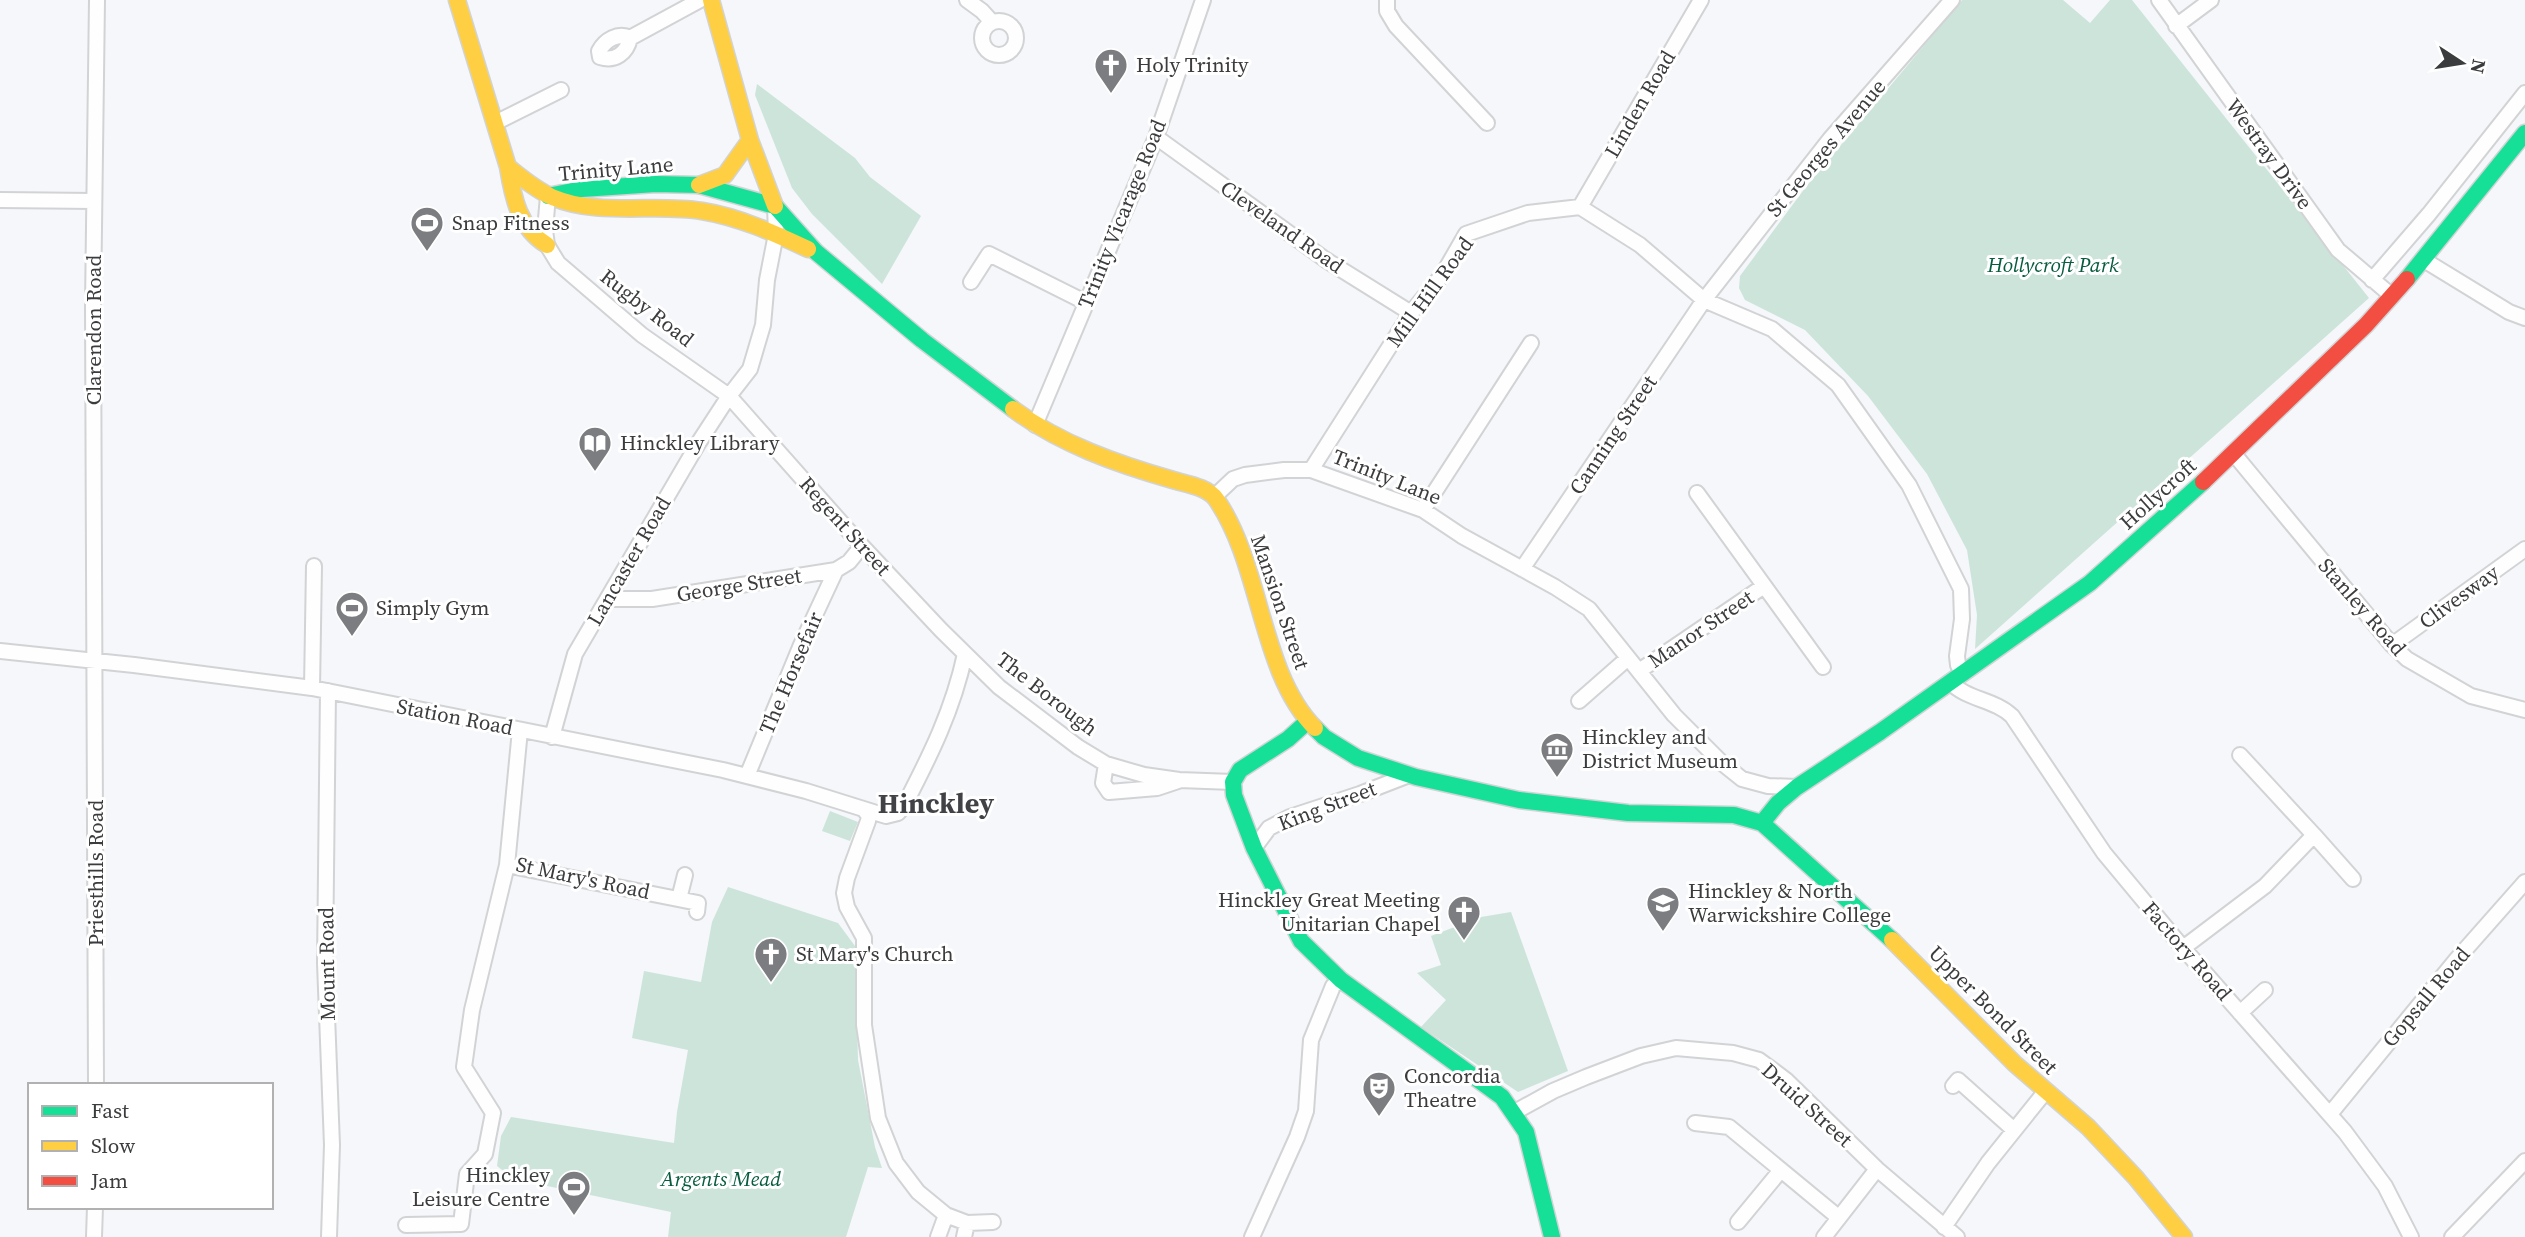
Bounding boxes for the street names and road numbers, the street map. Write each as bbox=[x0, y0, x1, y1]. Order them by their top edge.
street label: Linden Road bbox=[1597, 45, 1682, 163]
street label: St Georges Avenue bbox=[1759, 73, 1892, 223]
street label: Westray Drive bbox=[2219, 92, 2320, 215]
street label: Trinity Vicarage Road bbox=[1070, 115, 1173, 313]
street label: Trinity Lane bbox=[557, 149, 675, 188]
street label: Cleveland Road bbox=[1215, 173, 1350, 280]
street label: Mill Hill Road bbox=[1380, 230, 1480, 353]
street label: Clarendon Road bbox=[79, 255, 108, 405]
street label: Rugby Road bbox=[595, 262, 700, 353]
street label: Canning Street bbox=[1562, 369, 1663, 500]
street label: Trinity Lane bbox=[1328, 442, 1446, 512]
street label: Hollycroft bbox=[2113, 451, 2203, 536]
street label: Regent Street bbox=[793, 470, 898, 582]
street label: Lancaster Road bbox=[580, 491, 677, 631]
street label: Mansion Street bbox=[1244, 531, 1317, 673]
street label: Stanley Road bbox=[2312, 552, 2413, 662]
street label: Clivesway bbox=[2413, 558, 2505, 635]
street label: George Street bbox=[675, 560, 803, 609]
street label: Manor Street bbox=[1642, 583, 1759, 675]
street label: The Horsefair bbox=[752, 607, 829, 738]
street label: The Borough bbox=[991, 645, 1104, 742]
street label: Station Road bbox=[394, 691, 516, 742]
street label: King Street bbox=[1274, 773, 1380, 838]
street label: Priesthills Road bbox=[81, 799, 110, 946]
street label: St Mary's Road bbox=[514, 849, 653, 906]
street label: Factory Road bbox=[2136, 895, 2239, 1007]
street label: Mount Road bbox=[311, 907, 342, 1021]
street label: Upper Bond Street bbox=[1922, 939, 2064, 1081]
street label: Gopsall Road bbox=[2375, 940, 2476, 1053]
street label: Druid Street bbox=[1755, 1056, 1859, 1153]

